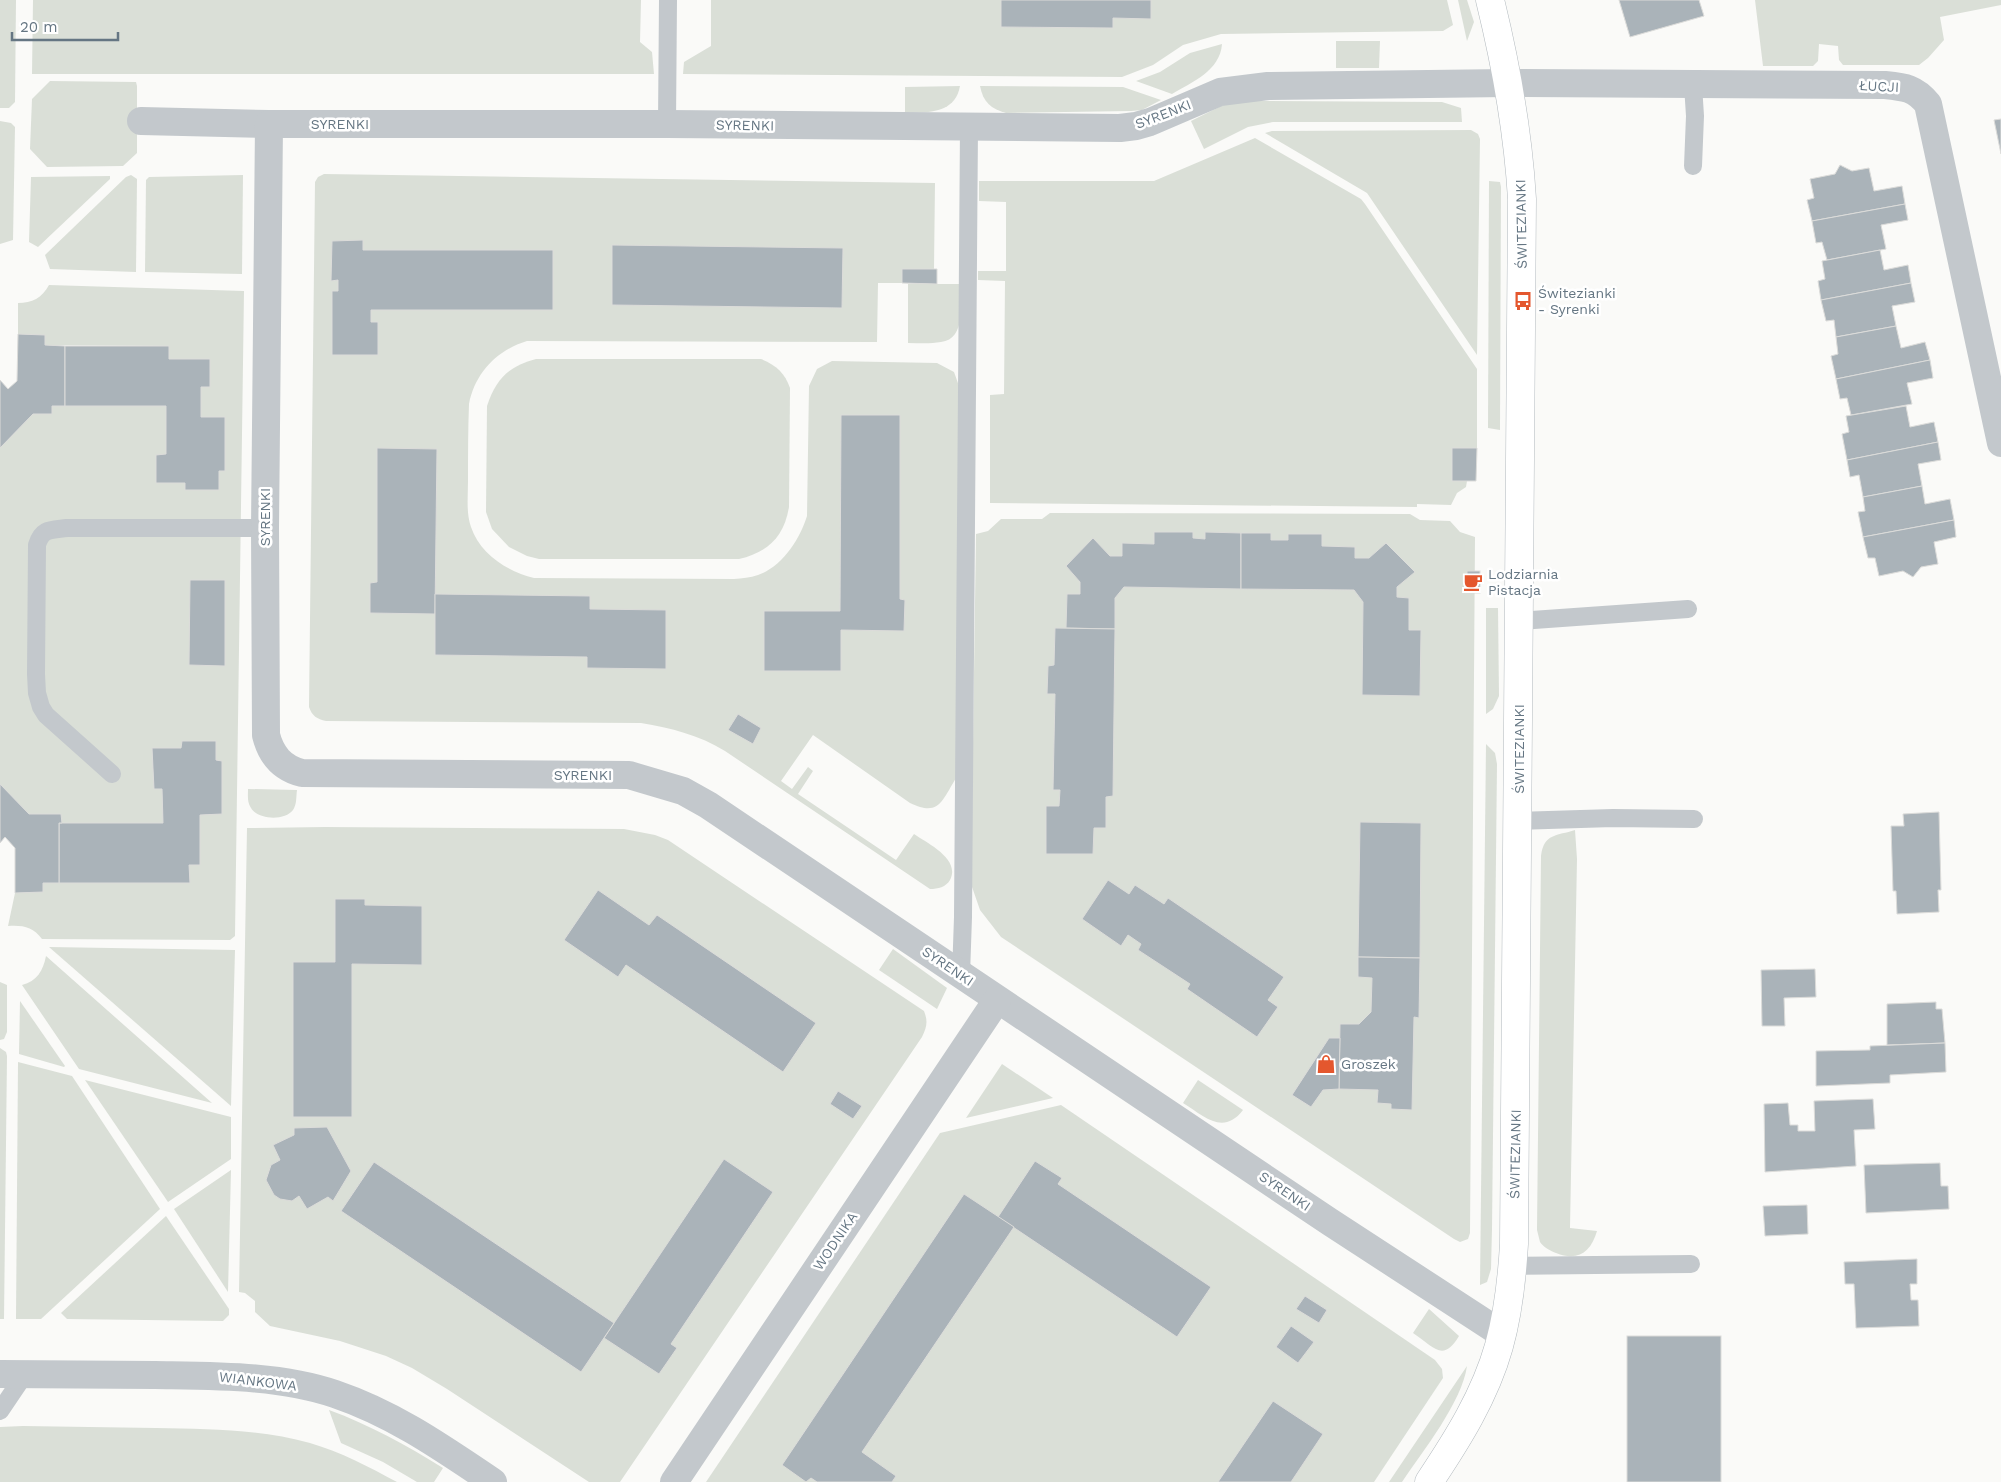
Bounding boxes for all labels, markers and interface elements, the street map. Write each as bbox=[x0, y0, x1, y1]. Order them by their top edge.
scale bar bbox=[12, 10, 119, 42]
text: 20 m bbox=[20, 18, 58, 36]
street label: ŁUCJI bbox=[1859, 77, 1899, 95]
street label: SYRENKI bbox=[1133, 96, 1193, 132]
street label: SYRENKI bbox=[311, 116, 369, 132]
street label: SYRENKI bbox=[716, 116, 774, 134]
street label: ŚWITEZIANKI bbox=[1512, 179, 1530, 269]
place label: Świtezianki - Syrenki bbox=[1538, 285, 1616, 317]
bus stop icon: Świtezianki - Syrenki bbox=[1512, 290, 1534, 312]
street label: SYRENKI bbox=[257, 488, 273, 546]
place label: Lodziarnia Pistacja bbox=[1488, 566, 1559, 598]
cafe icon: Lodziarnia Pistacja bbox=[1462, 571, 1484, 593]
street label: ŚWITEZIANKI bbox=[1511, 704, 1527, 794]
street label: SYRENKI bbox=[554, 767, 612, 783]
street label: SYRENKI bbox=[919, 943, 977, 989]
shop icon: Groszek bbox=[1315, 1053, 1337, 1075]
place label: Groszek bbox=[1341, 1056, 1396, 1072]
street label: ŚWITEZIANKI bbox=[1506, 1109, 1524, 1199]
street label: SYRENKI bbox=[1256, 1168, 1314, 1214]
street label: WODNIKA bbox=[810, 1209, 860, 1273]
street label: WIANKOWA bbox=[218, 1368, 298, 1394]

